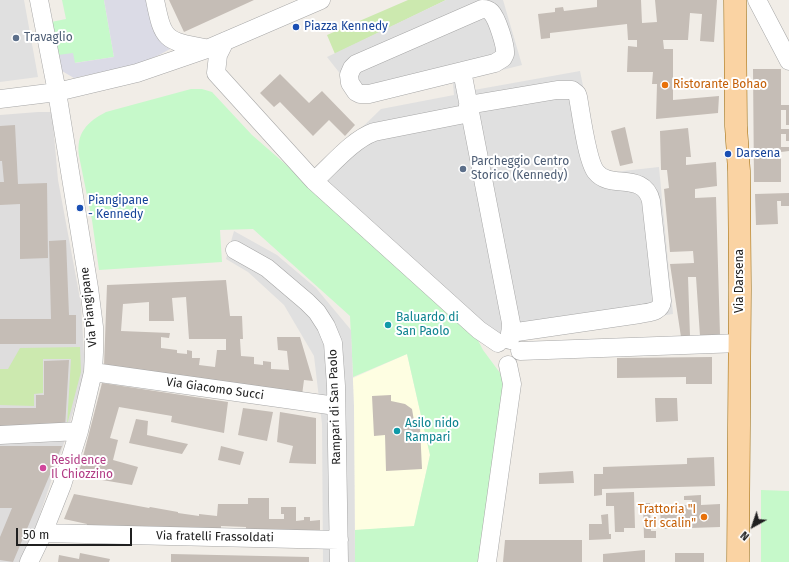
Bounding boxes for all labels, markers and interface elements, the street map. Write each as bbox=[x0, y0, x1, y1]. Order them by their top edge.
place label: Piazza Kennedy bbox=[304, 20, 388, 34]
marker: Piazza Kennedy bbox=[291, 22, 301, 32]
place label: Travaglio bbox=[24, 31, 73, 45]
marker: Travaglio bbox=[11, 33, 21, 43]
place label: Ristorante Bohao bbox=[673, 78, 767, 92]
marker: Ristorante Bohao bbox=[660, 80, 670, 90]
place label: Darsena bbox=[736, 147, 780, 161]
marker: Darsena bbox=[723, 149, 733, 159]
place label: Parcheggio Centro Storico (Kennedy) bbox=[471, 155, 569, 183]
marker: Parcheggio Centro Storico (Kennedy) bbox=[458, 164, 468, 174]
place label: Piangipane - Kennedy bbox=[88, 194, 149, 222]
marker: Piangipane - Kennedy bbox=[75, 203, 85, 213]
street label: Via Darsena bbox=[733, 249, 747, 313]
street label: Via Piangipane bbox=[78, 266, 100, 348]
place label: Baluardo di San Paolo bbox=[396, 311, 459, 339]
marker: Baluardo di San Paolo bbox=[383, 320, 393, 330]
street label: Rampari di San Paolo bbox=[326, 349, 344, 465]
street label: Via Giacomo Succi bbox=[165, 375, 265, 403]
place label: Asilo nido Rampari bbox=[405, 417, 459, 445]
marker: Asilo nido Rampari bbox=[392, 426, 402, 436]
place label: Residence Il Chiozzino bbox=[51, 454, 113, 482]
marker: Residence Il Chiozzino bbox=[38, 463, 48, 473]
place label: Trattoria "I tri scalin" bbox=[638, 503, 696, 531]
north arrow bbox=[733, 506, 773, 546]
marker: Trattoria "I tri scalin" bbox=[699, 512, 709, 522]
scale bar bbox=[18, 520, 134, 546]
text: 50 m bbox=[23, 528, 49, 542]
text: N bbox=[738, 528, 752, 543]
street label: Via fratelli Frassoldati bbox=[156, 529, 274, 545]

